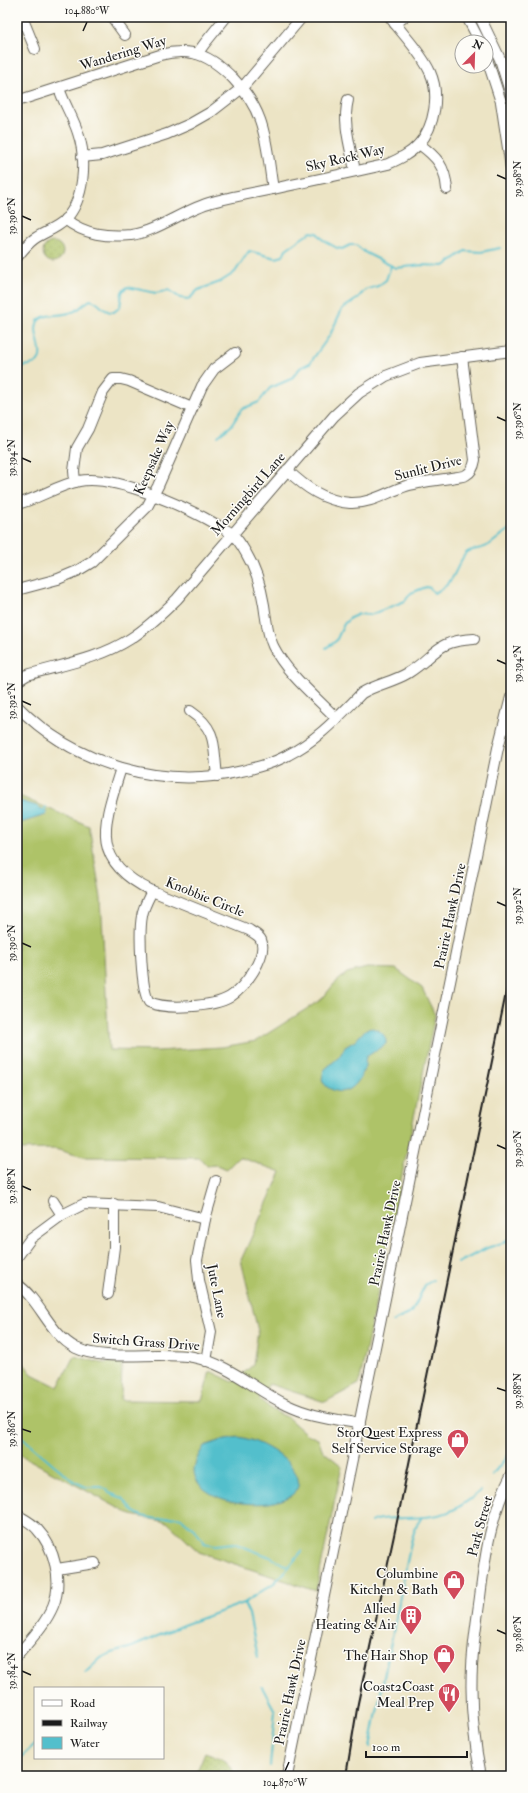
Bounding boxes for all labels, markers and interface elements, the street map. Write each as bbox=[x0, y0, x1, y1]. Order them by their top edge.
text: 104.880°W bbox=[65, 5, 110, 17]
street label: Wandering Way bbox=[77, 32, 169, 75]
north arrow bbox=[454, 34, 494, 74]
text: N bbox=[470, 37, 486, 54]
street label: Sky Rock Way bbox=[304, 140, 387, 176]
text: 39.398°N bbox=[512, 160, 524, 198]
text: 39.396°N bbox=[6, 197, 18, 235]
text: 39.396°N bbox=[512, 402, 524, 440]
street label: Keepsake Way bbox=[130, 418, 179, 498]
text: 39.394°N bbox=[6, 439, 18, 477]
street label: Morningbird Lane bbox=[207, 449, 289, 539]
street label: Sunlit Drive bbox=[392, 451, 464, 485]
text: 39.394°N bbox=[512, 645, 524, 683]
text: 39.392°N bbox=[6, 682, 18, 720]
street label: Prairie Hawk Drive bbox=[430, 861, 470, 971]
street label: Knobbie Circle bbox=[163, 873, 247, 921]
text: 39.392°N bbox=[512, 887, 524, 925]
text: 39.390°N bbox=[6, 924, 18, 962]
text: 39.390°N bbox=[512, 1130, 524, 1168]
text: 39.388°N bbox=[6, 1168, 18, 1204]
street label: Prairie Hawk Drive bbox=[365, 1178, 405, 1288]
street label: Jute Lane bbox=[203, 1261, 231, 1320]
street label: Switch Grass Drive bbox=[92, 1330, 200, 1354]
text: 39.388°N bbox=[512, 1373, 524, 1409]
text: 39.386°N bbox=[6, 1410, 18, 1447]
place label: StorQuest Express Self Service Storage bbox=[331, 1424, 442, 1457]
shop icon: StorQuest Express Self Service Storage bbox=[445, 1427, 471, 1460]
street label: Park Street bbox=[464, 1493, 496, 1558]
place label: Columbine Kitchen & Bath bbox=[350, 1565, 439, 1598]
shop icon: Columbine Kitchen & Bath bbox=[441, 1568, 467, 1601]
place label: Allied Heating & Air bbox=[315, 1600, 397, 1633]
building icon: Allied Heating & Air bbox=[398, 1603, 424, 1636]
text: 39.386°N bbox=[512, 1615, 524, 1652]
street label: Prairie Hawk Drive bbox=[270, 1637, 310, 1747]
shop icon: The Hair Shop bbox=[431, 1642, 457, 1675]
place label: The Hair Shop bbox=[343, 1647, 428, 1665]
text: 39.384°N bbox=[6, 1652, 18, 1690]
place label: Coast2Coast Meal Prep bbox=[363, 1678, 434, 1712]
restaurant icon: Coast2Coast Meal Prep bbox=[436, 1681, 462, 1714]
legend bbox=[34, 1687, 164, 1759]
text: Road bbox=[70, 1696, 95, 1711]
text: Railway bbox=[70, 1716, 108, 1731]
scale bar bbox=[366, 1733, 467, 1759]
text: Water bbox=[69, 1736, 100, 1751]
text: 100 m bbox=[372, 1740, 401, 1755]
text: 104.870°W bbox=[263, 1777, 308, 1789]

